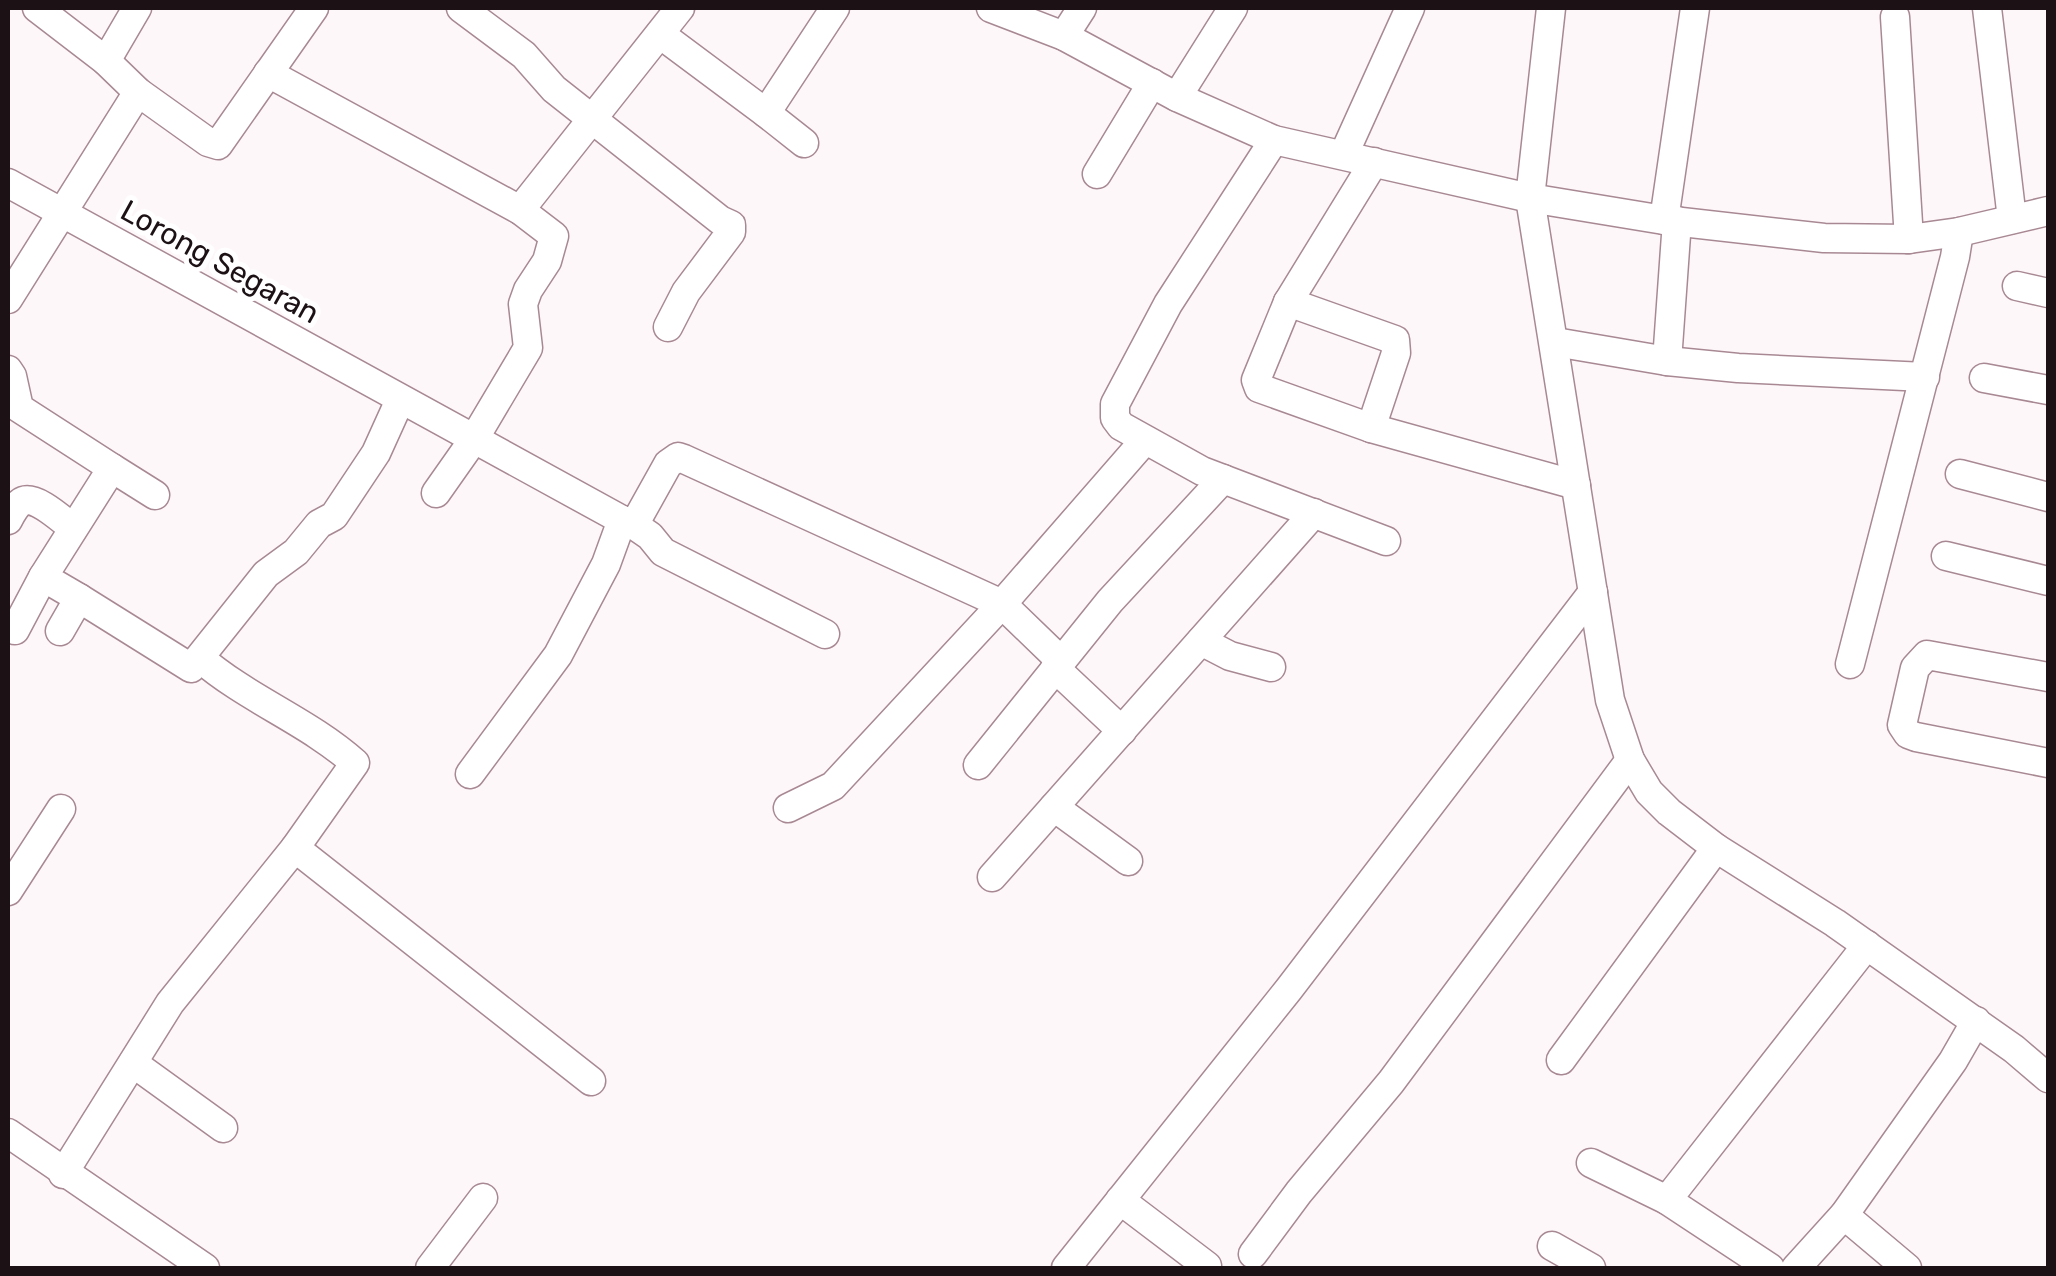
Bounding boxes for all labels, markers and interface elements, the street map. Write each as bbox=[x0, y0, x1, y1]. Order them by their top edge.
street label: Lorong Segaran bbox=[114, 193, 326, 331]

